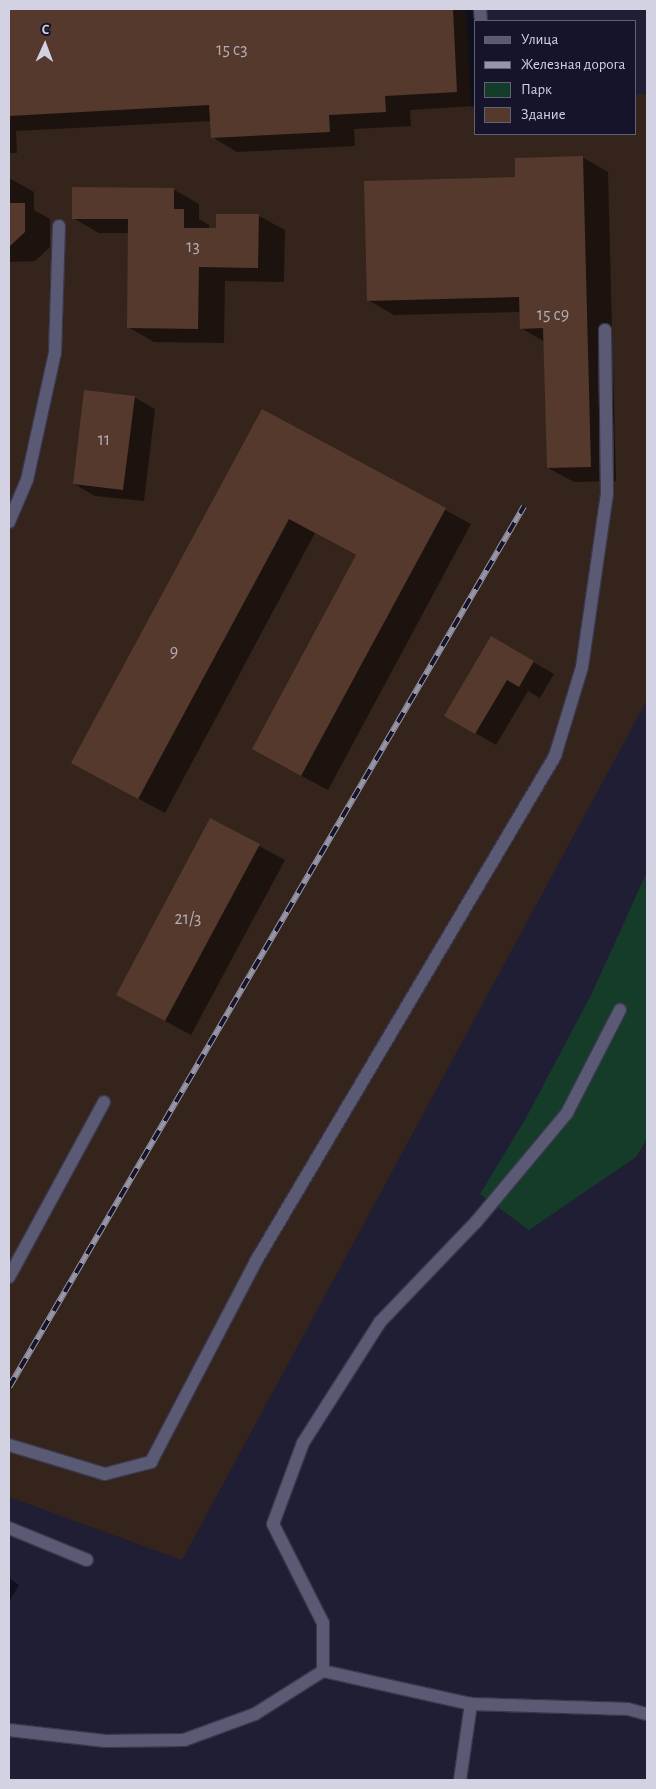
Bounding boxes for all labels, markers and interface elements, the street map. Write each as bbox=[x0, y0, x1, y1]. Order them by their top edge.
north arrow bbox=[20, 20, 70, 70]
legend bbox=[473, 20, 636, 135]
text: С bbox=[41, 23, 50, 37]
text: Улица bbox=[521, 32, 558, 47]
house number: 15 с3 bbox=[216, 39, 248, 61]
text: Железная дорога bbox=[521, 57, 625, 72]
text: Парк bbox=[521, 82, 552, 97]
text: Здание bbox=[521, 107, 566, 122]
house number: 13 bbox=[186, 236, 200, 258]
house number: 15 с9 bbox=[537, 304, 569, 326]
house number: 11 bbox=[98, 429, 110, 451]
house number: 9 bbox=[170, 641, 178, 663]
house number: 21/3 bbox=[175, 908, 201, 930]

